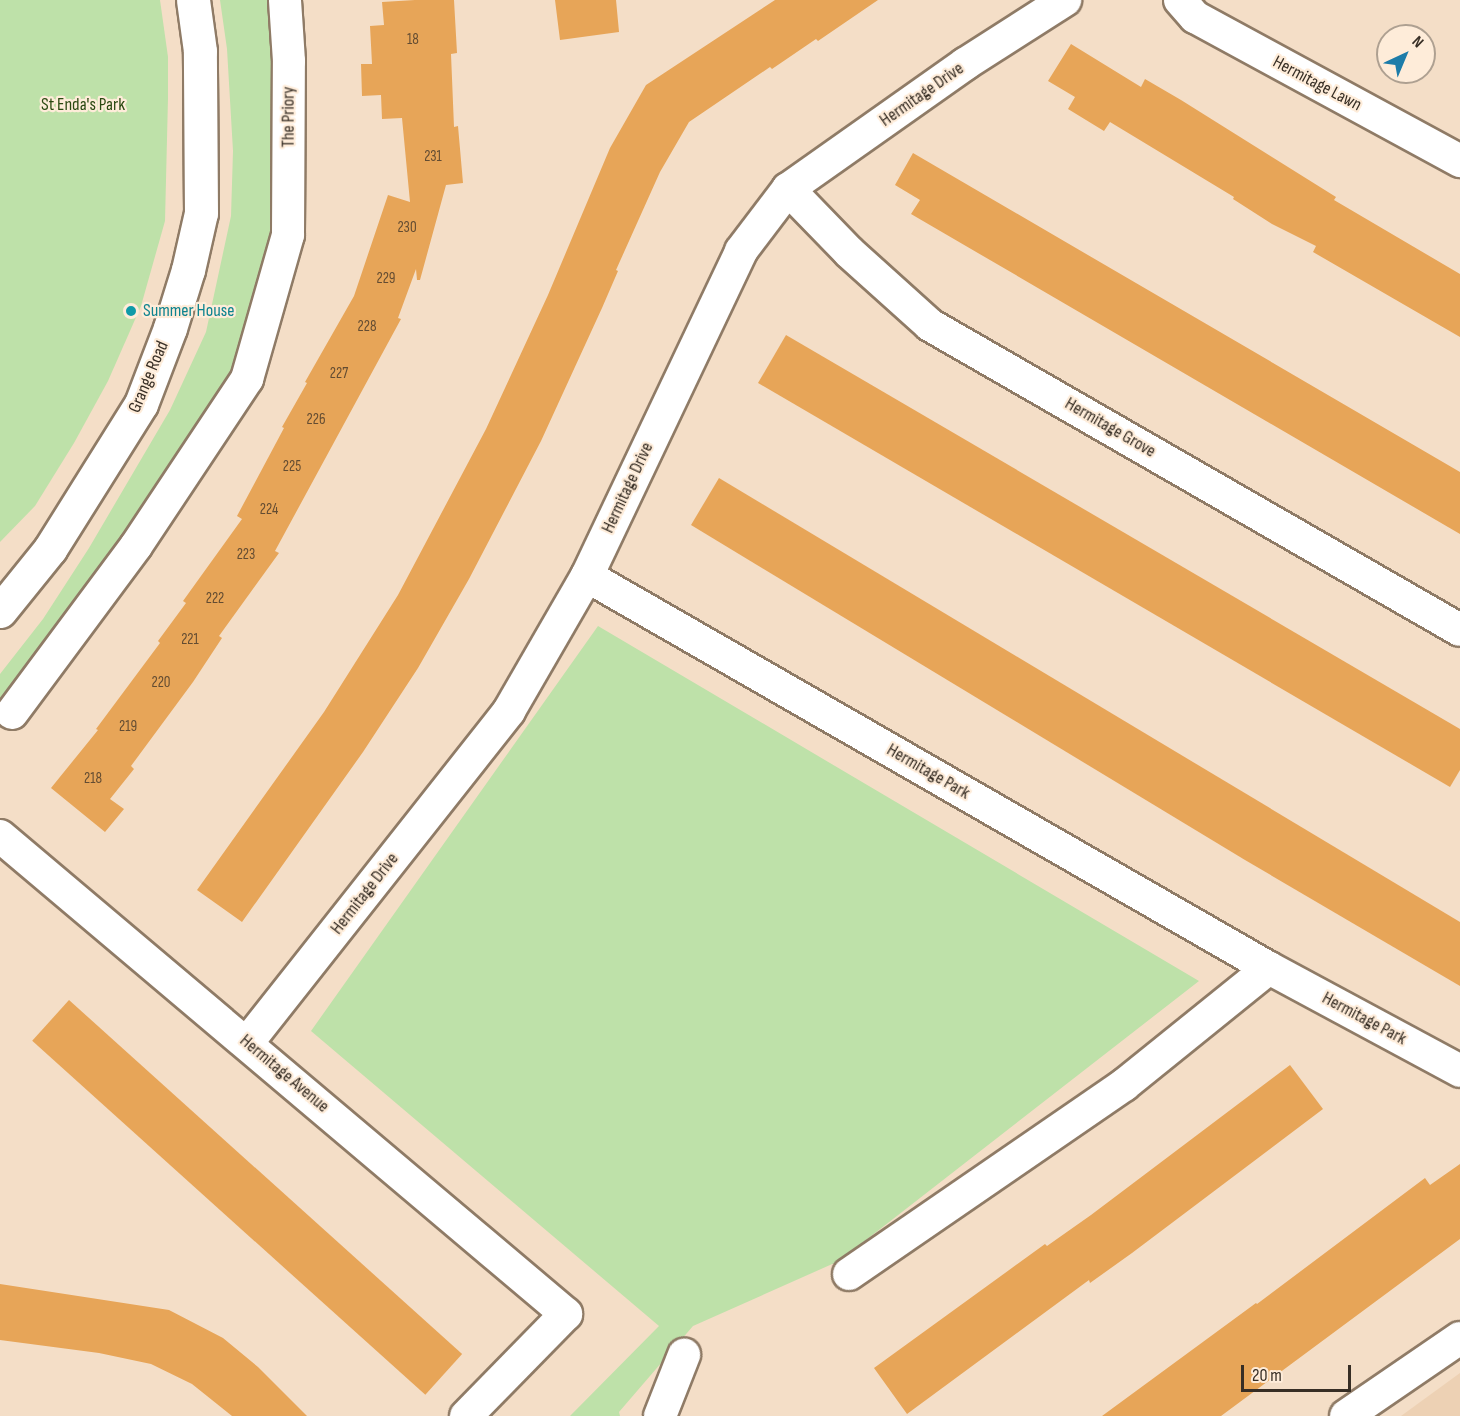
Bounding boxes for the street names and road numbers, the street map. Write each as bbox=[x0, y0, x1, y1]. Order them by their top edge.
street label: Hermitage Lawn bbox=[1269, 52, 1365, 116]
street label: Hermitage Drive bbox=[876, 58, 968, 132]
street label: The Priory bbox=[278, 87, 300, 147]
street label: Grange Road bbox=[124, 338, 174, 416]
street label: Hermitage Grove bbox=[1061, 393, 1159, 463]
street label: Hermitage Drive bbox=[598, 439, 658, 537]
street label: Hermitage Park bbox=[883, 740, 973, 804]
street label: Hermitage Drive bbox=[327, 849, 403, 939]
street label: Hermitage Park bbox=[1318, 988, 1410, 1050]
street label: Hermitage Avenue bbox=[235, 1030, 333, 1118]

